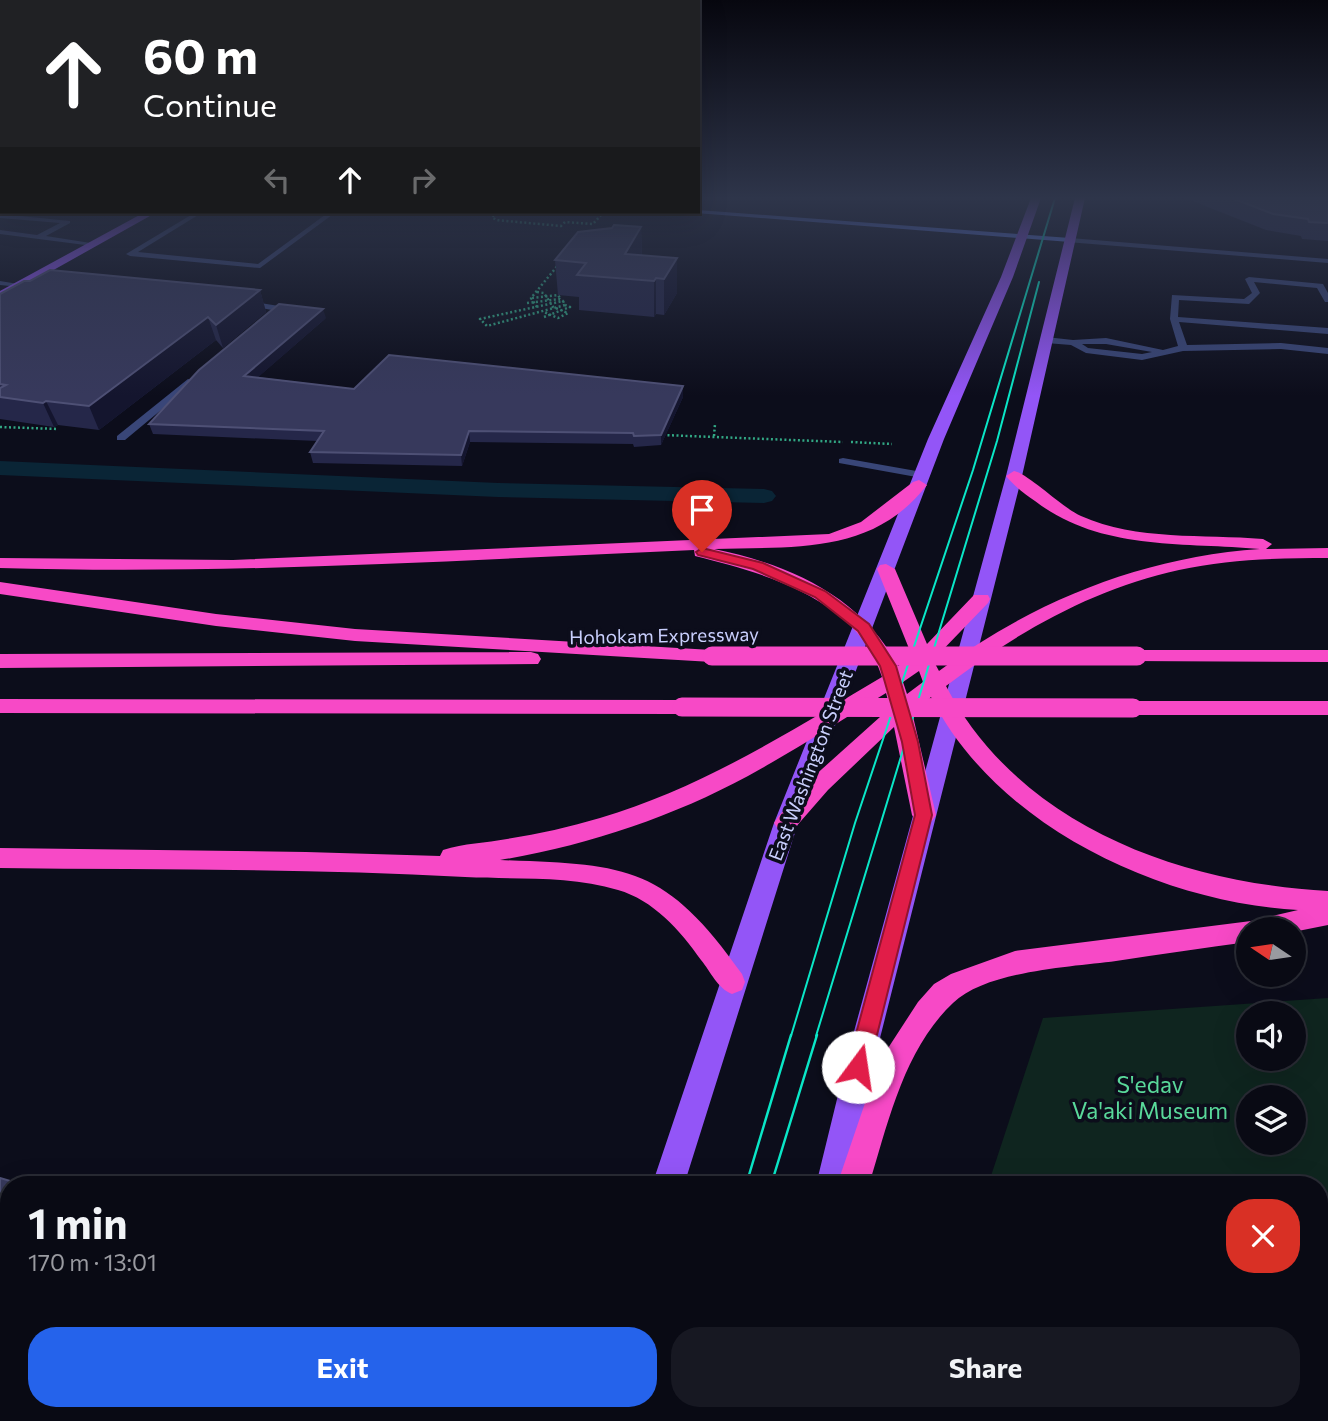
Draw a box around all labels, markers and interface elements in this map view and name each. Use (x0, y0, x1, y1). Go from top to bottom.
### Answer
text: 60 m (143, 24, 258, 84)
icon: ahead (28, 28, 119, 119)
text: Continue (143, 84, 277, 124)
icon: left (258, 161, 296, 199)
icon: ahead (331, 161, 369, 199)
icon: right (404, 161, 442, 199)
pin (672, 480, 732, 552)
icon: arrive (683, 491, 721, 529)
street label: Hohokam Expressway (569, 622, 759, 648)
street label: East Washington Street (763, 666, 857, 864)
north arrow (1236, 917, 1306, 987)
map controls (1236, 917, 1306, 1155)
button: sound (1236, 1001, 1306, 1071)
position arrow (821, 1030, 895, 1104)
park label: S'edav Va'aki Museum (1072, 1070, 1228, 1124)
button: layers (1236, 1085, 1306, 1155)
text: 1 min (28, 1196, 128, 1248)
button: close (1226, 1199, 1300, 1273)
text: 170 m · 13:01 (28, 1248, 157, 1276)
button: Exit (28, 1327, 657, 1407)
button: Share (671, 1327, 1300, 1407)

